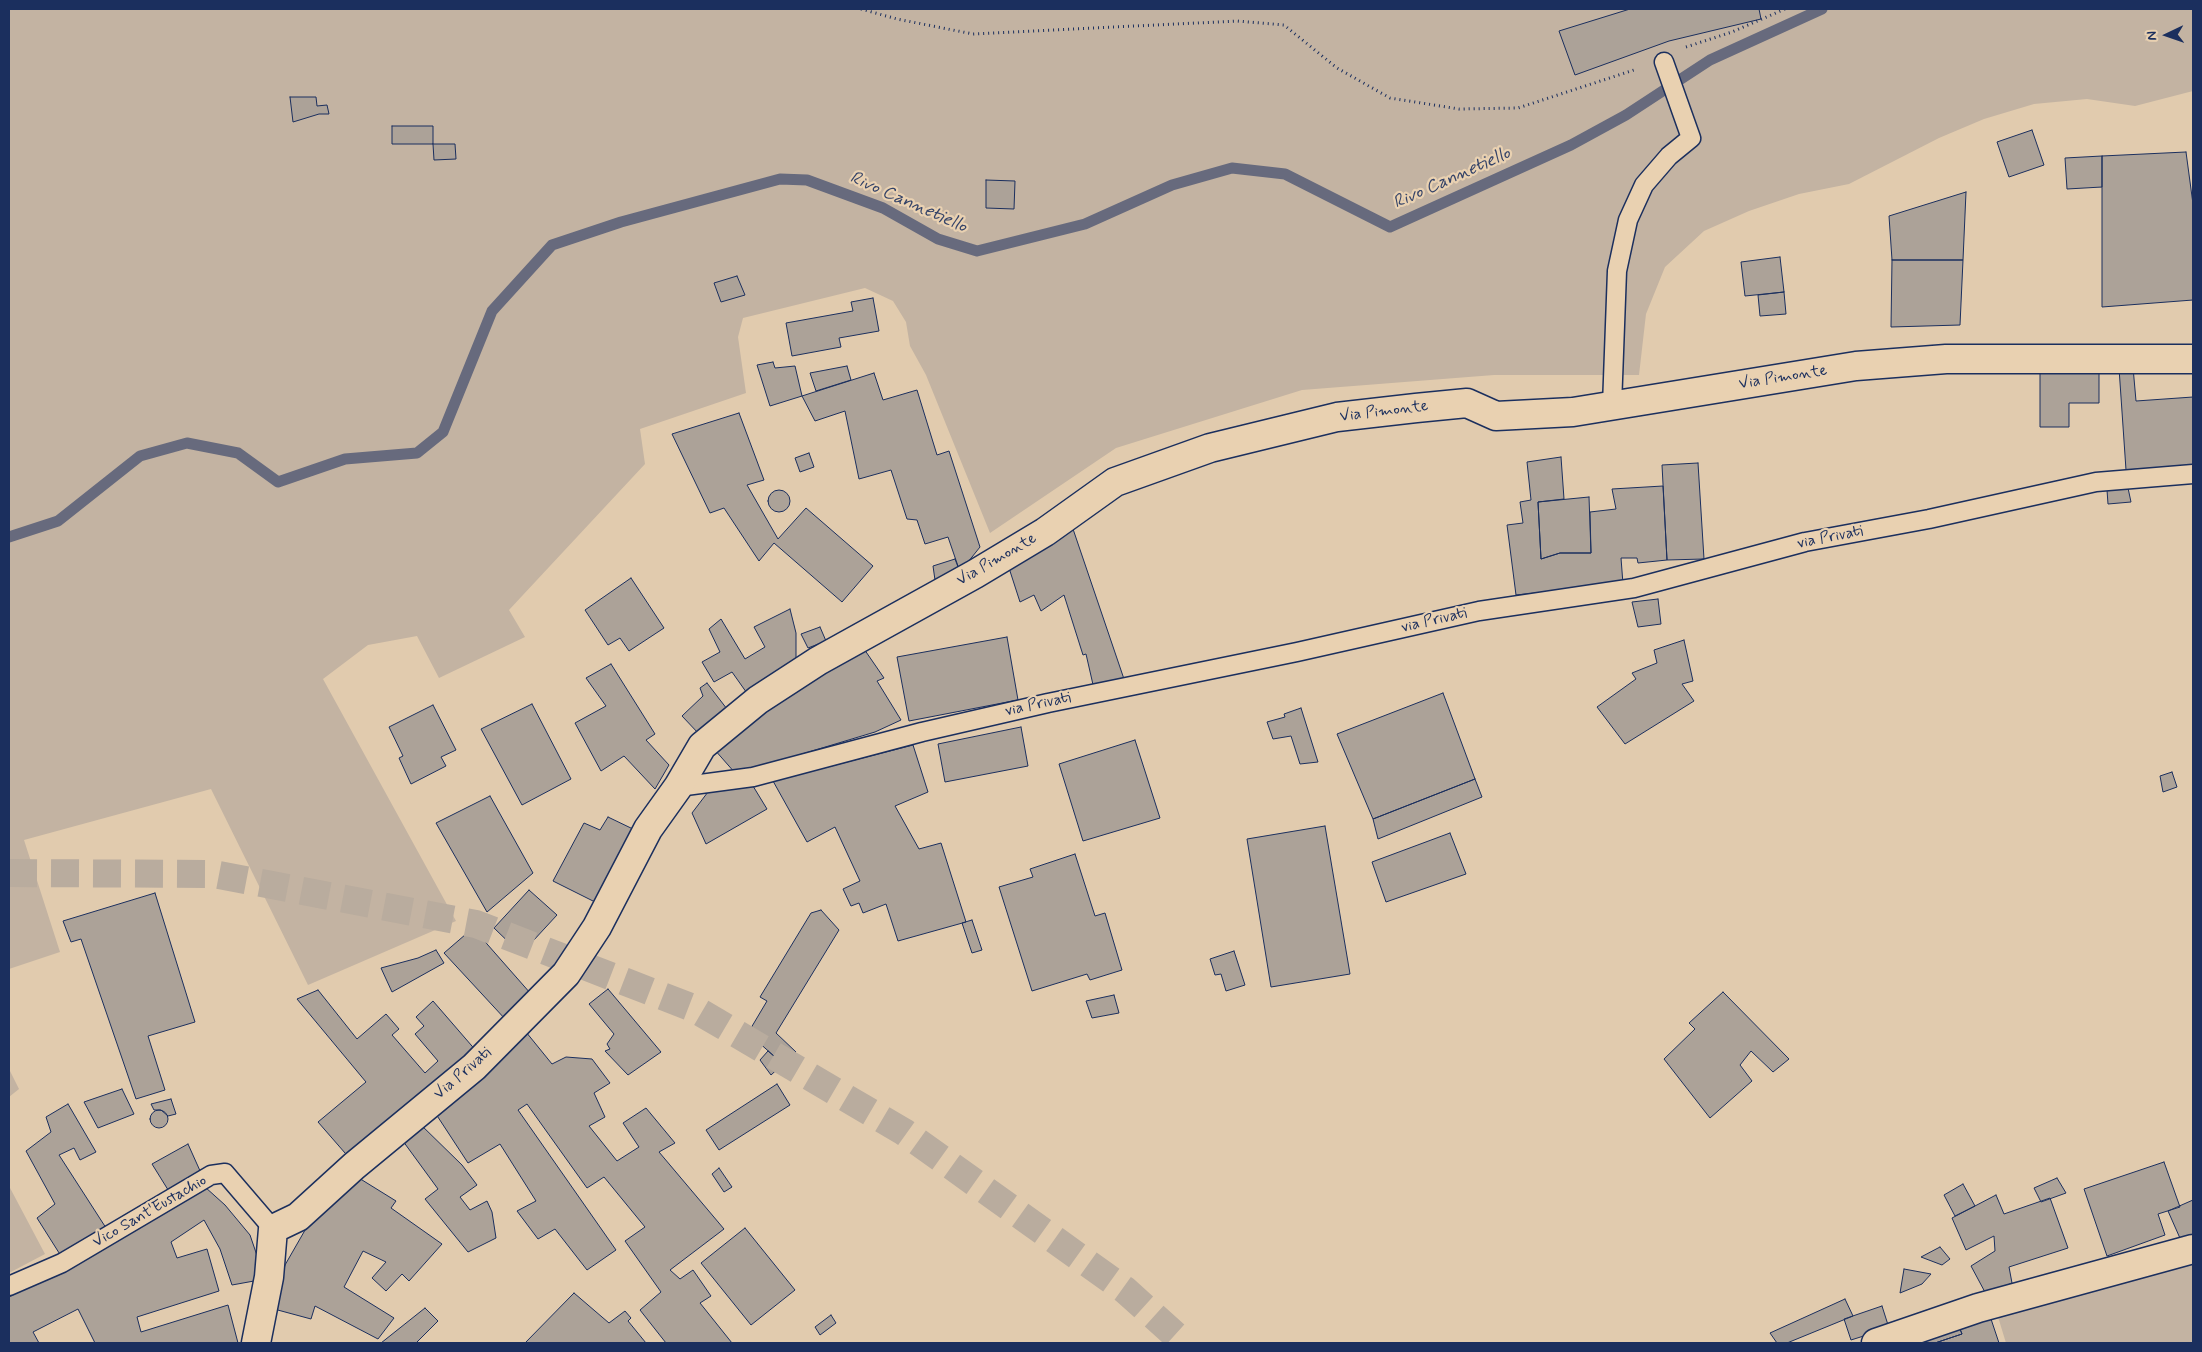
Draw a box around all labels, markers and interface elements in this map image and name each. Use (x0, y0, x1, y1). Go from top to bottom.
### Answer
north arrow (2142, 10, 2192, 60)
text: N (2143, 31, 2161, 41)
water label: Rivo Cannetiello (1390, 143, 1514, 215)
water label: Rivo Cannetiello (846, 167, 970, 239)
street label: Via Pimonte (1737, 362, 1829, 394)
street label: Via Pimonte (1339, 397, 1429, 427)
street label: via Privati (1795, 522, 1865, 554)
street label: Via Pimonte (954, 529, 1040, 591)
street label: via Privati (1399, 604, 1469, 638)
street label: via Privati (1003, 689, 1073, 721)
street label: Via Privati (430, 1044, 496, 1104)
street label: Vico Sant'Eustachio (89, 1171, 211, 1253)

